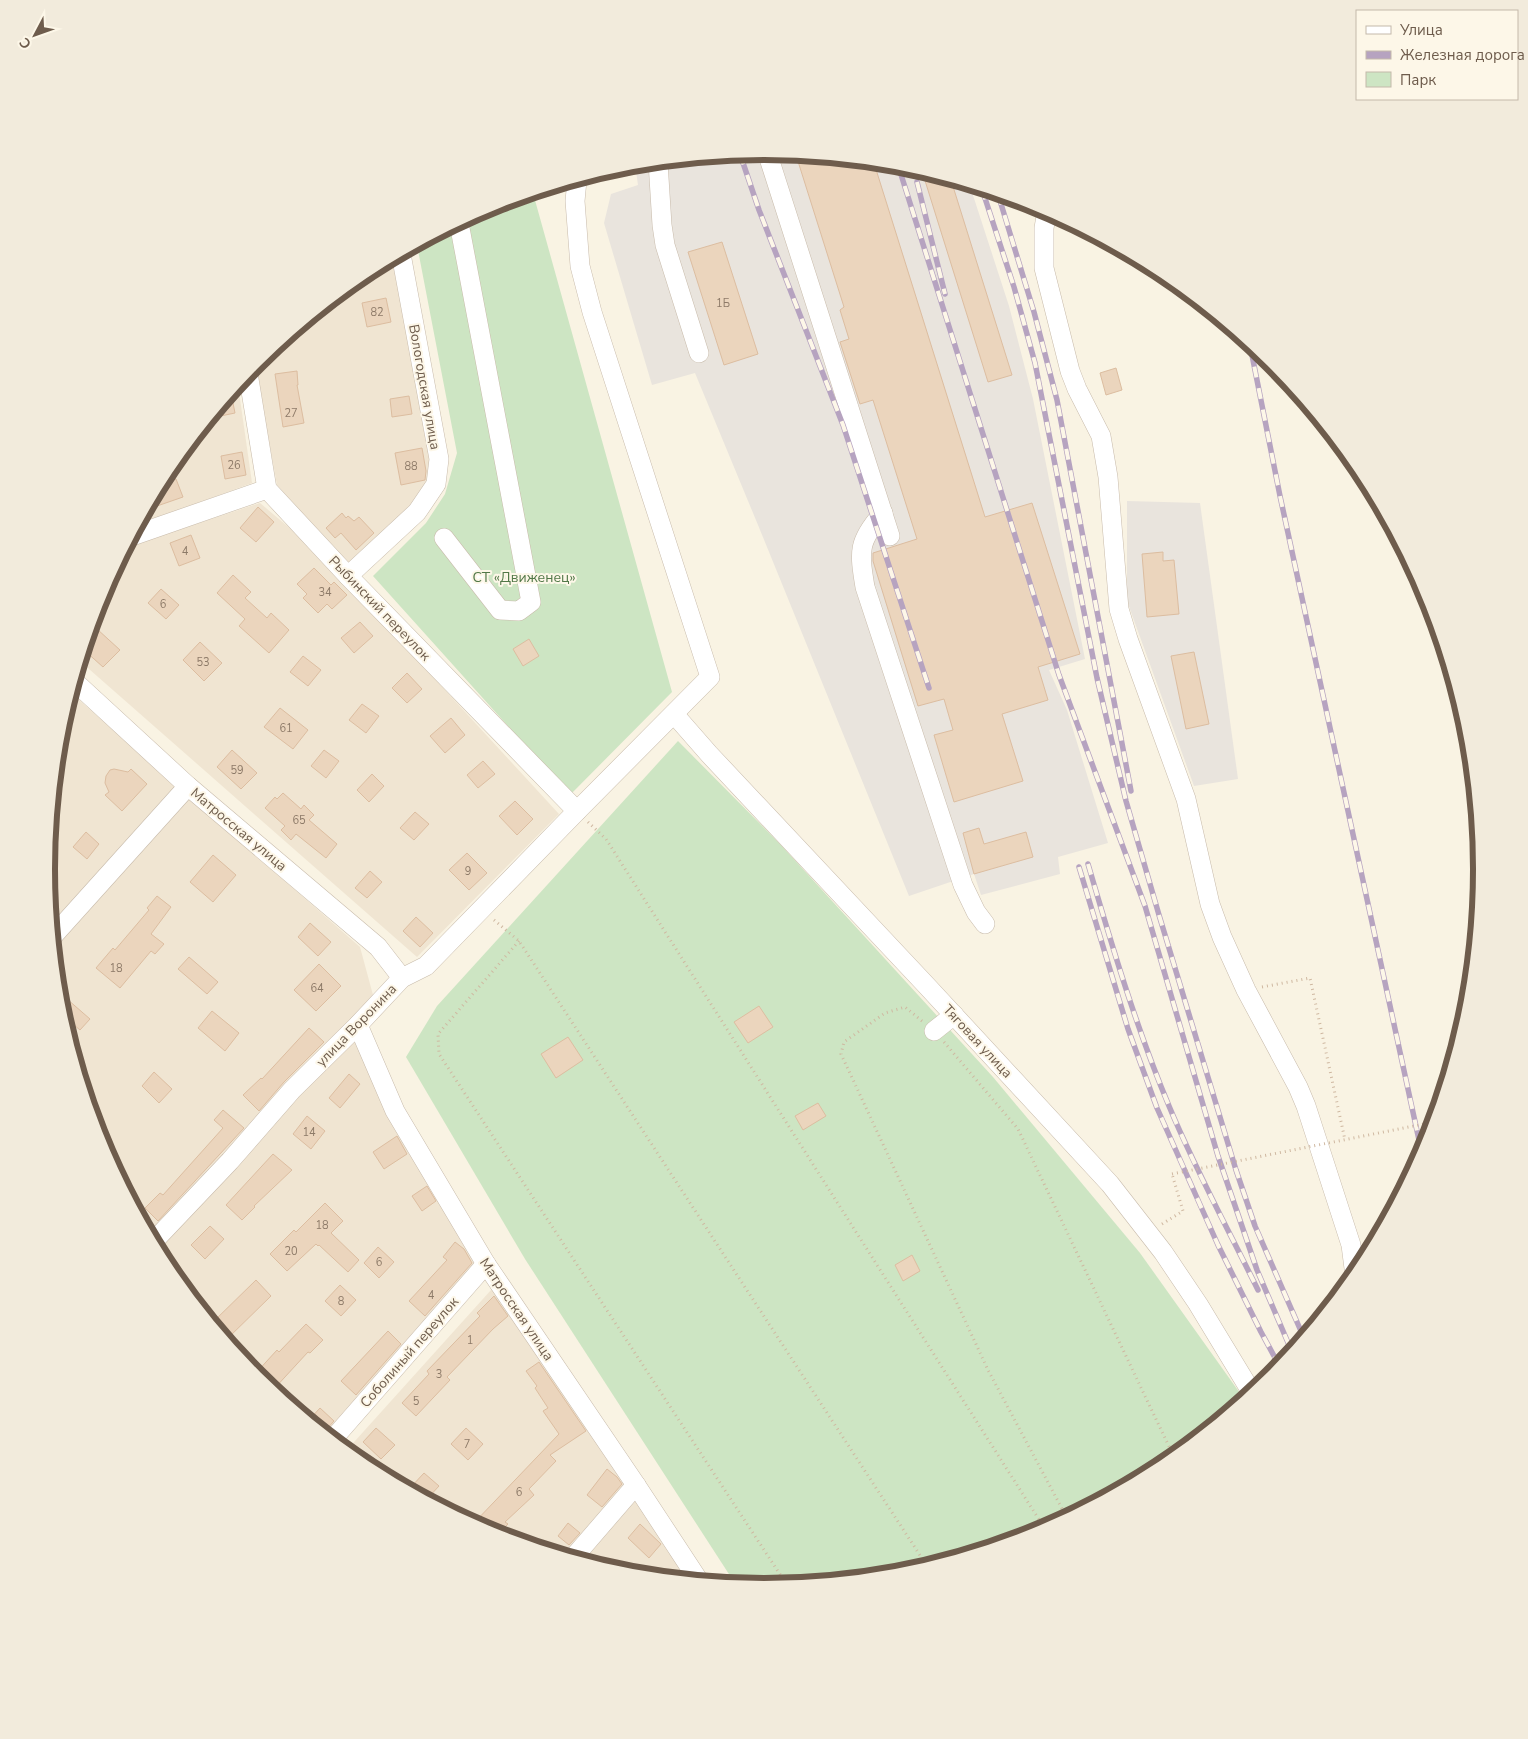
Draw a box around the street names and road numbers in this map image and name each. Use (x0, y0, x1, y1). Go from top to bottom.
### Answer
street label: Вологодская улица (404, 323, 445, 451)
street label: Рыбинский переулок (325, 552, 435, 665)
street label: Матросская улица (186, 783, 291, 875)
street label: улица Воронина (312, 980, 401, 1071)
street label: Тяговая улица (939, 1000, 1017, 1082)
street label: Матросская улица (475, 1254, 558, 1364)
street label: Соболиный переулок (356, 1292, 463, 1412)

